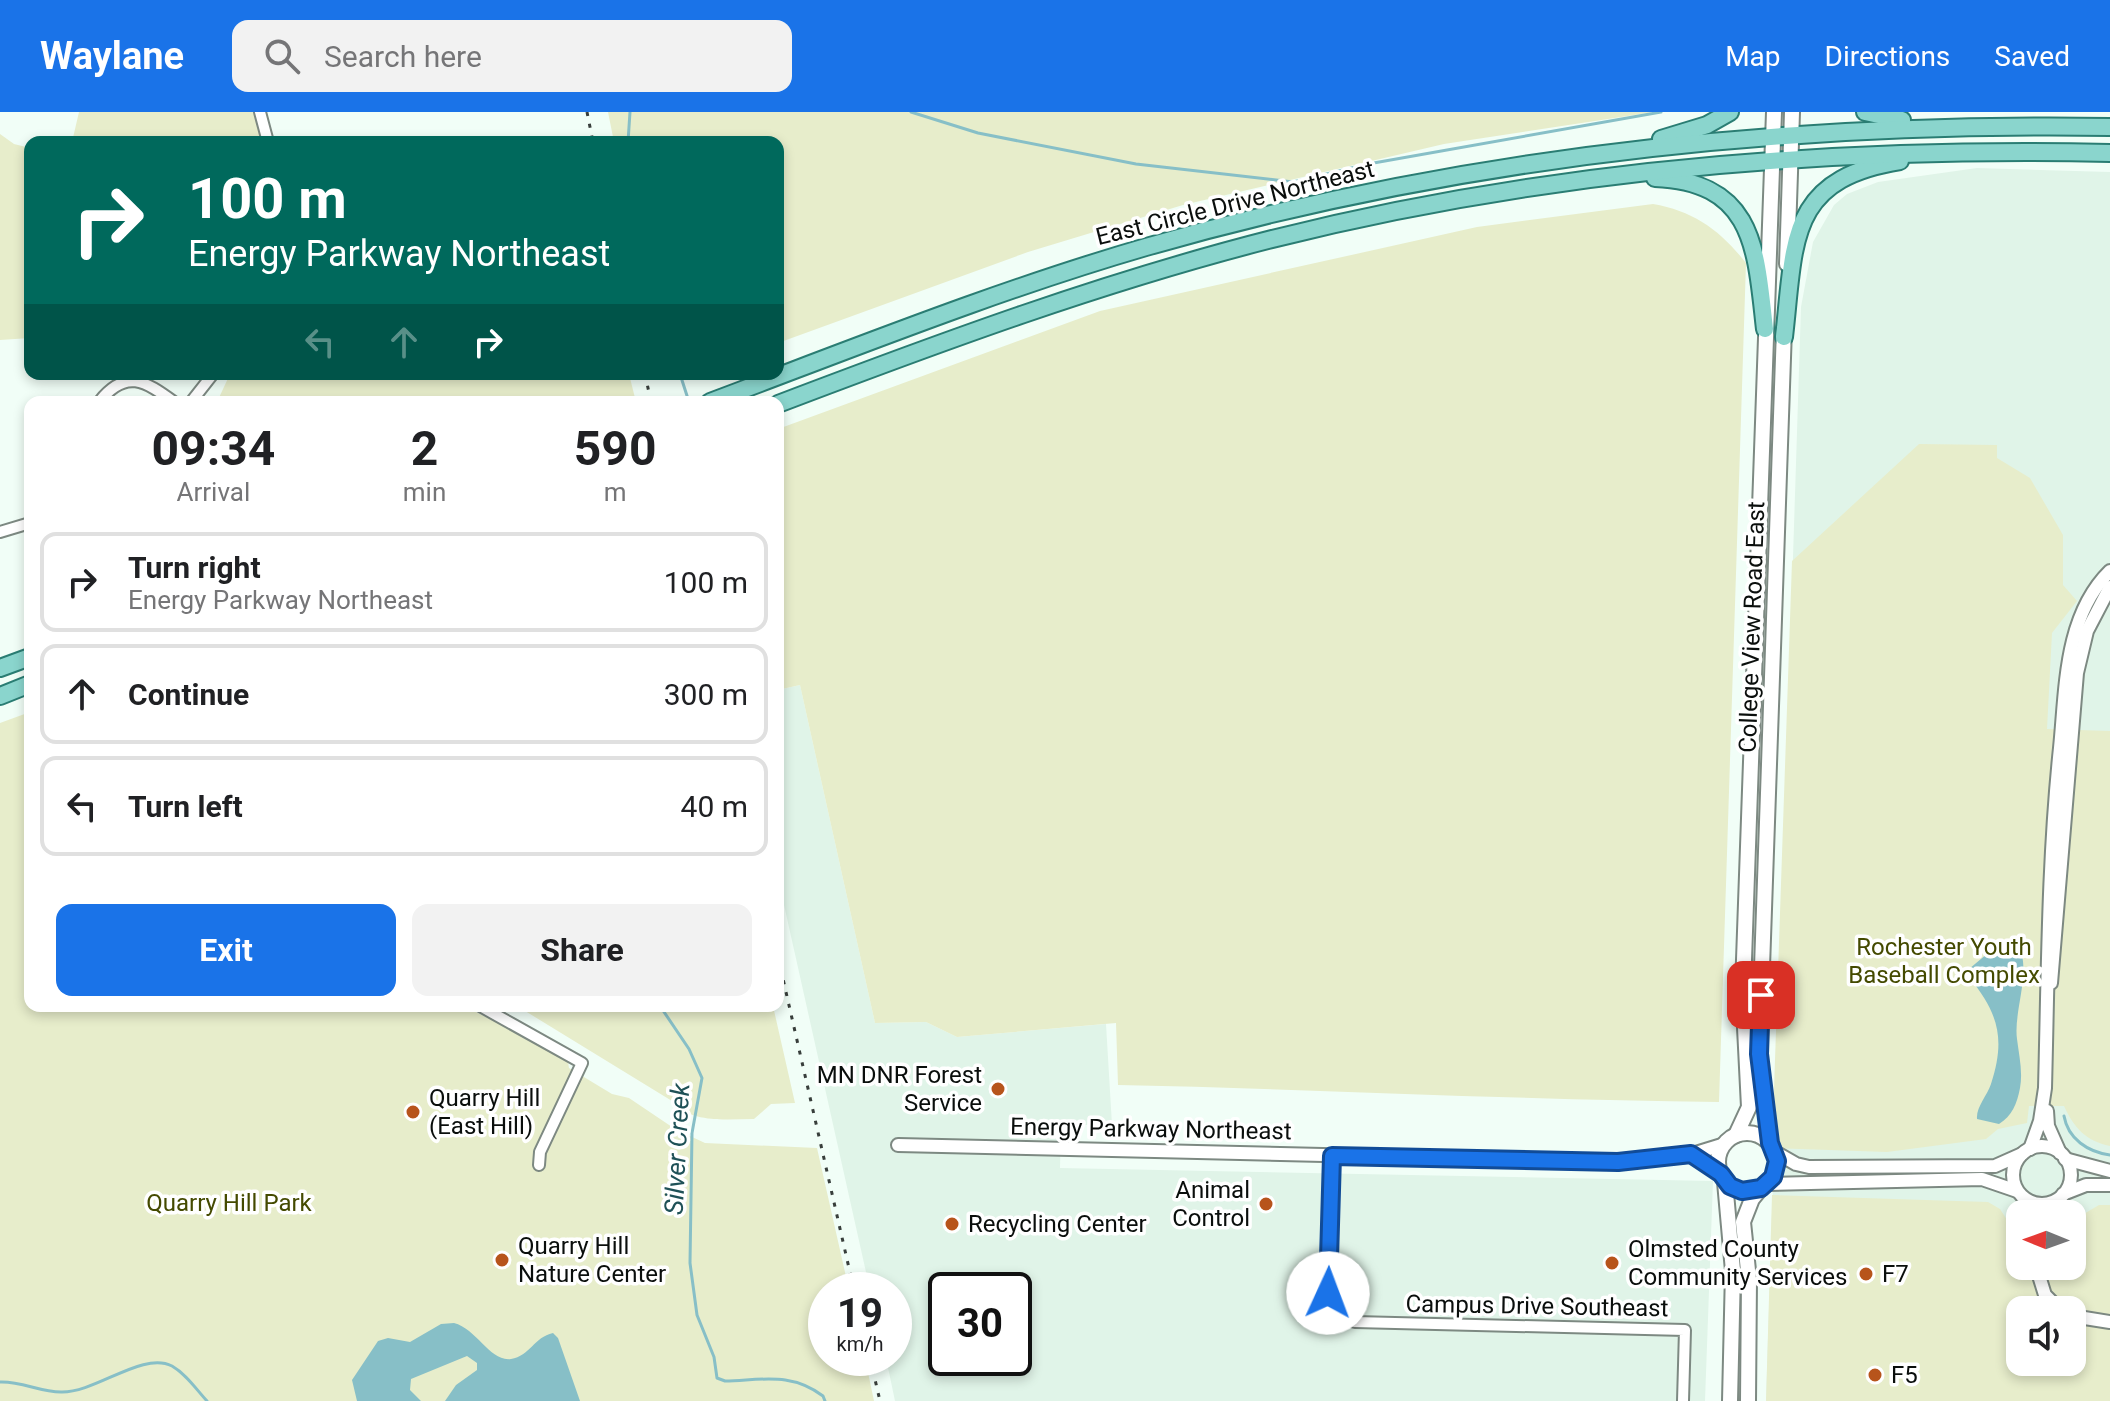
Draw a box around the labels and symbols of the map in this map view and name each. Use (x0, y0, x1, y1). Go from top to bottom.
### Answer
street label: East Circle Drive Northeast (1093, 155, 1377, 251)
street label: College View Road East (1734, 501, 1770, 753)
park label: Rochester Youth Baseball Complex (1848, 933, 2040, 989)
pin (1727, 961, 1795, 1029)
place label: MN DNR Forest Service (817, 1061, 982, 1117)
marker: MN DNR Forest Service (989, 1080, 1007, 1098)
water label: Silver Creek (659, 1081, 695, 1216)
place label: Quarry Hill (East Hill) (429, 1084, 540, 1140)
marker: Quarry Hill (East Hill) (404, 1103, 422, 1121)
street label: Energy Parkway Northeast (1010, 1113, 1292, 1145)
place label: Animal Control (1172, 1176, 1250, 1232)
park label: Quarry Hill Park (146, 1189, 313, 1217)
marker: Animal Control (1257, 1195, 1275, 1213)
north arrow (2006, 1200, 2086, 1280)
place label: Recycling Center (968, 1210, 1147, 1238)
marker: Recycling Center (943, 1215, 961, 1233)
place label: Quarry Hill Nature Center (518, 1232, 666, 1288)
place label: Olmsted County Community Services (1628, 1235, 1847, 1291)
marker: Quarry Hill Nature Center (493, 1251, 511, 1269)
position arrow (1286, 1251, 1370, 1335)
marker: Olmsted County Community Services (1603, 1254, 1621, 1272)
place label: F7 (1882, 1260, 1909, 1288)
marker: F7 (1857, 1265, 1875, 1283)
speed limit sign: 30 (928, 1272, 1032, 1376)
street label: Campus Drive Southeast (1405, 1290, 1669, 1322)
place label: F5 (1891, 1361, 1918, 1389)
marker: F5 (1866, 1366, 1884, 1384)

